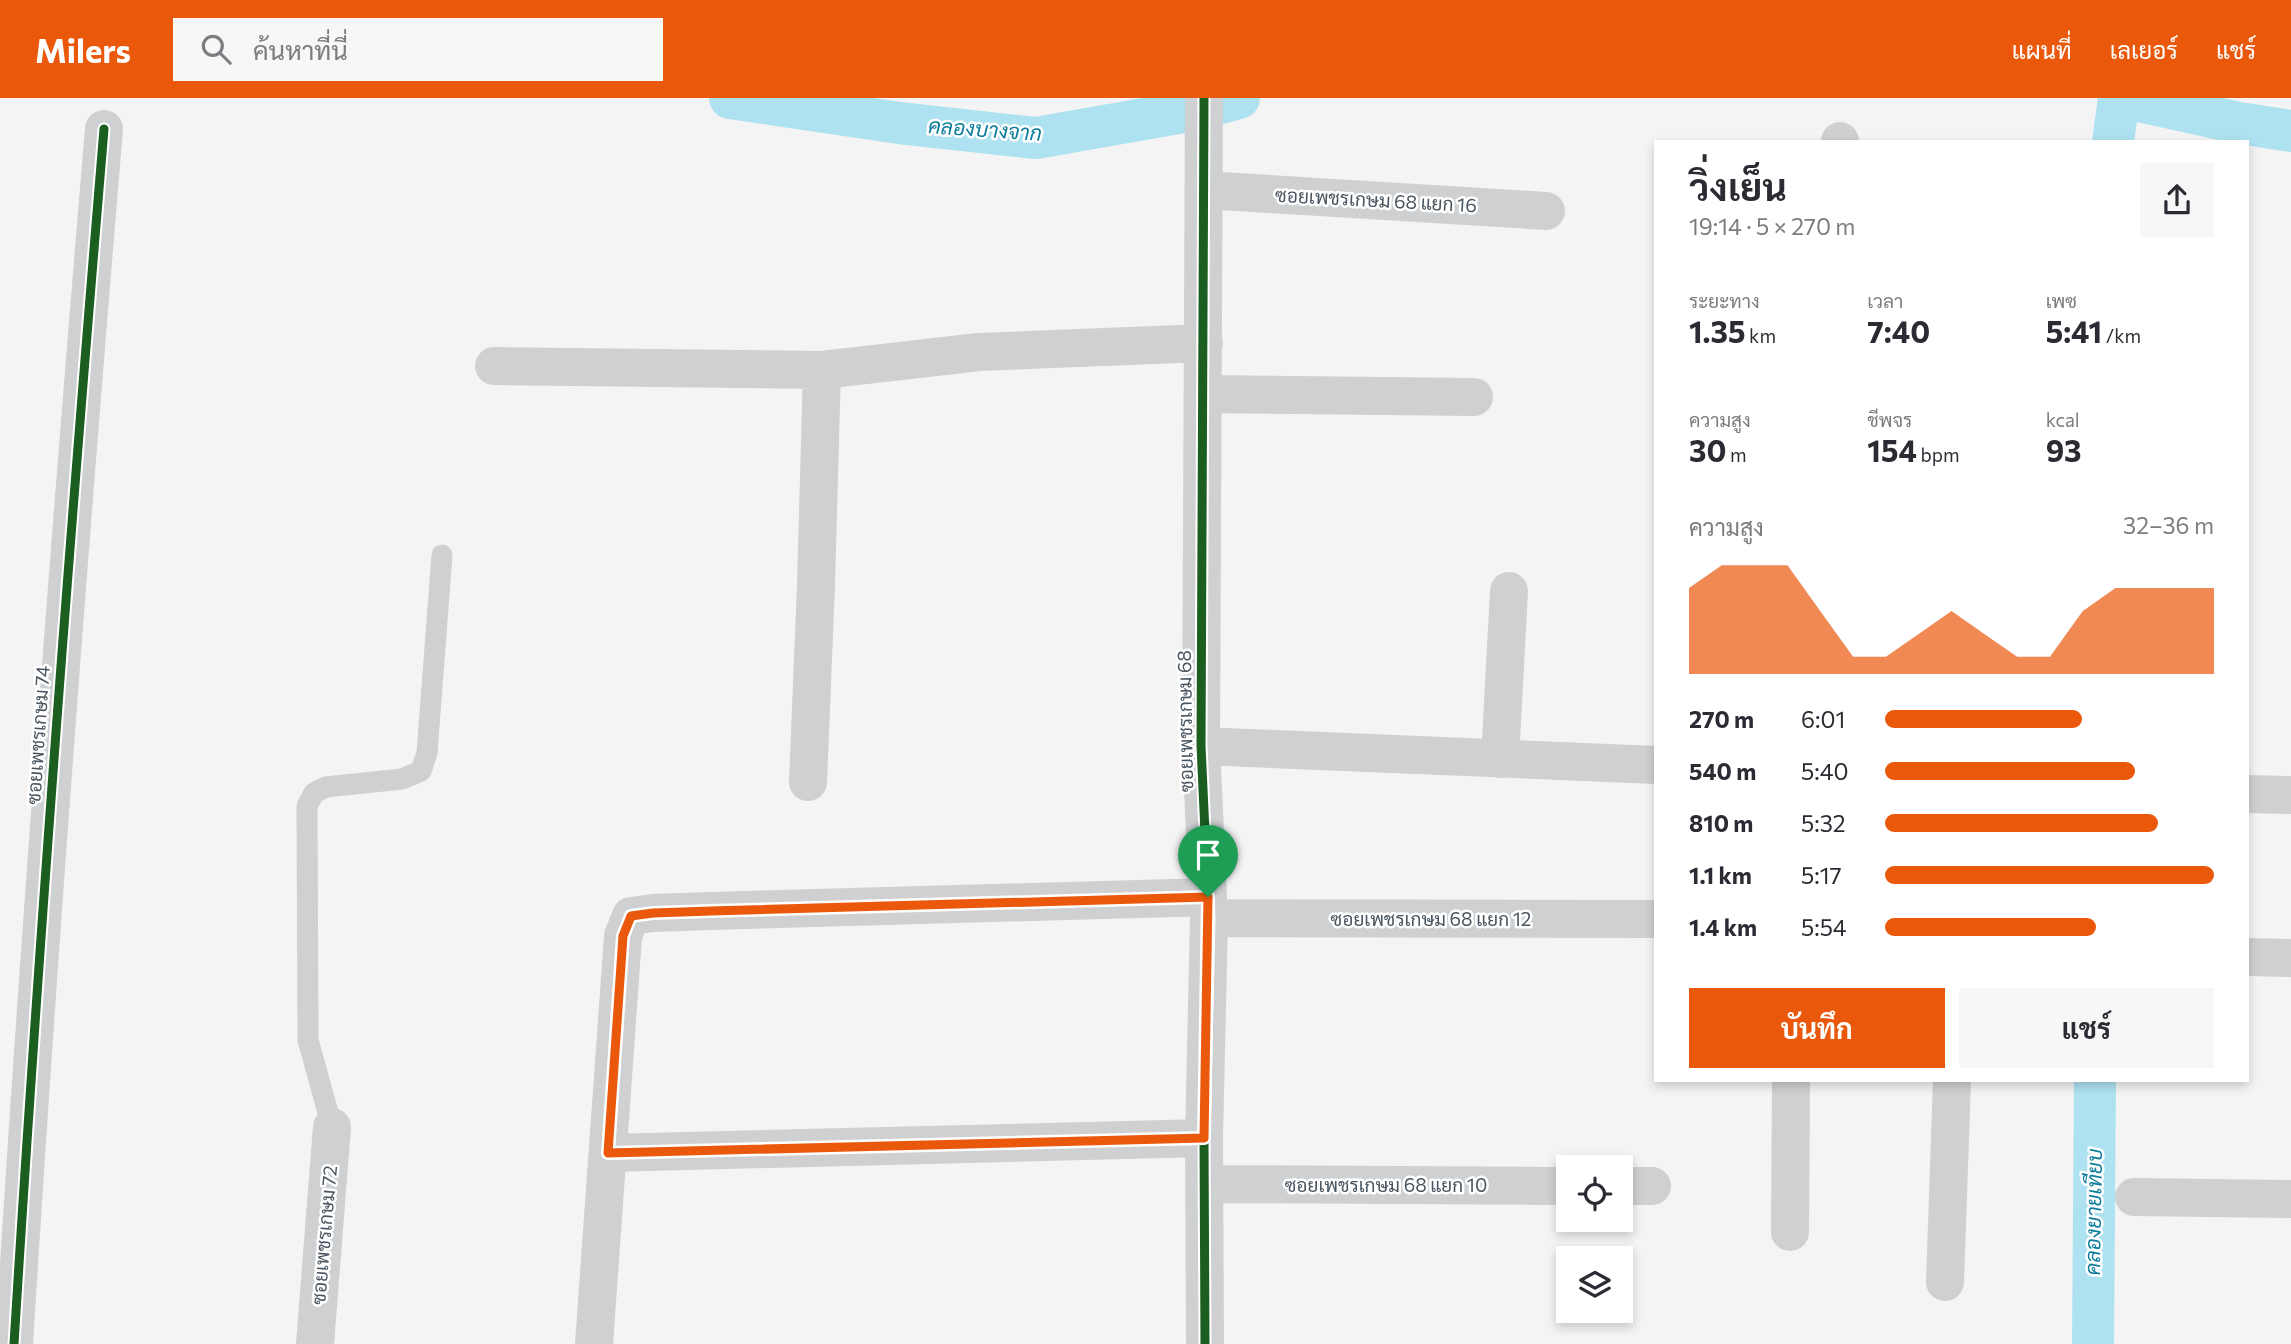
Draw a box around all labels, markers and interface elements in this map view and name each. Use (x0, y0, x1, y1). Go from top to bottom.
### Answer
search box (173, 18, 663, 81)
text: Milers (35, 29, 131, 70)
icon: search (197, 30, 235, 68)
text: ค้นหาที่นี่ (253, 34, 348, 65)
text: แผนที่ (2012, 35, 2072, 64)
text: เลเยอร์ (2110, 35, 2178, 64)
text: แชร์ (2216, 35, 2256, 64)
water label: คลองบางจาก (927, 112, 1043, 145)
text: วิ่งเย็น (1689, 162, 1787, 209)
button: share (2140, 163, 2214, 237)
street label: ซอยเพชรเกษม 68 แยก 16 (1275, 183, 1477, 216)
text: 19:14 · 5 × 270 m (1689, 212, 1855, 240)
text: ระยะทาง (1689, 289, 1760, 312)
text: เวลา (1867, 289, 1903, 312)
text: เพซ (2046, 289, 2077, 312)
text: 1.35 (1689, 312, 1745, 349)
text: 7:40 (1867, 312, 1930, 349)
text: 5:41 (2046, 312, 2102, 349)
text: km (1745, 324, 1776, 347)
text: /km (2102, 324, 2141, 347)
text: ความสูง (1689, 408, 1751, 431)
text: ชีพจร (1867, 408, 1912, 431)
text: kcal (2046, 408, 2080, 431)
text: 30 (1689, 431, 1726, 468)
text: 154 (1867, 431, 1917, 468)
text: 93 (2046, 431, 2081, 468)
text: m (1726, 443, 1747, 466)
text: bpm (1917, 443, 1960, 466)
text: 32–36 m (2123, 511, 2214, 539)
text: ความสูง (1689, 513, 1764, 541)
street label: ซอยเพชรเกษม 68 (1172, 650, 1197, 792)
street label: ซอยเพชรเกษม 74 (21, 665, 54, 805)
text: 270 m (1689, 705, 1754, 733)
text: 6:01 (1801, 705, 1845, 733)
text: 540 m (1689, 757, 1756, 785)
text: 5:40 (1801, 757, 1848, 785)
text: 810 m (1689, 809, 1753, 837)
text: 5:32 (1801, 809, 1845, 837)
pin (1178, 825, 1238, 897)
icon: arrive (1189, 836, 1227, 874)
text: 1.1 km (1689, 861, 1752, 889)
text: 5:17 (1801, 861, 1842, 889)
street label: ซอยเพชรเกษม 68 แยก 12 (1331, 907, 1531, 930)
text: 1.4 km (1689, 913, 1757, 941)
text: 5:54 (1801, 913, 1847, 941)
button: บันทึก (1689, 988, 1945, 1068)
button: แชร์ (1959, 988, 2214, 1068)
water label: คลองยายเทียบ (2079, 1148, 2106, 1276)
map controls (1556, 1155, 1633, 1323)
button: locate (1556, 1155, 1633, 1232)
street label: ซอยเพชรเกษม 72 (306, 1164, 341, 1305)
street label: ซอยเพชรเกษม 68 แยก 10 (1285, 1173, 1487, 1196)
button: layers (1556, 1246, 1633, 1323)

